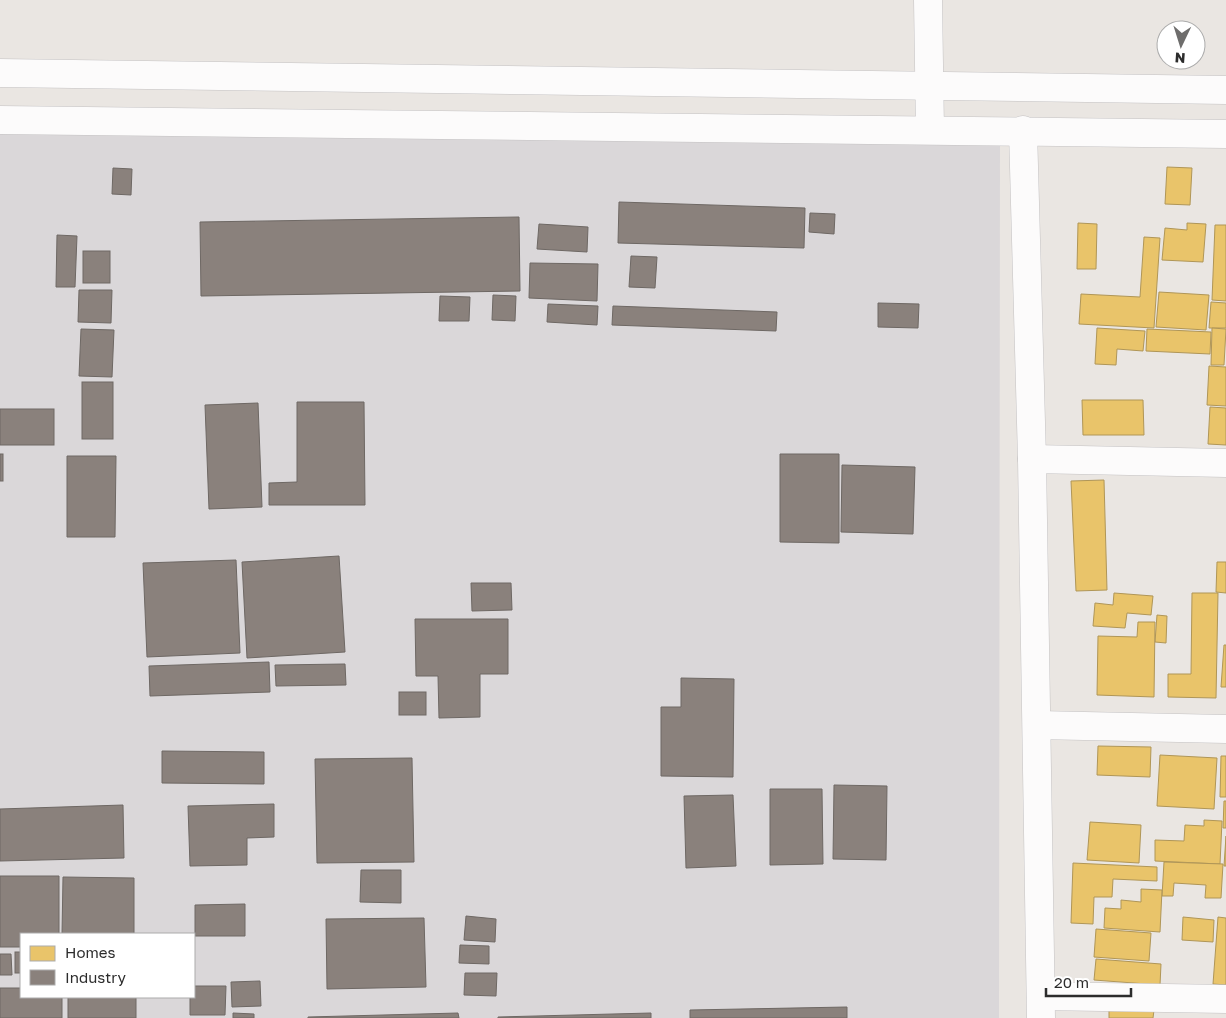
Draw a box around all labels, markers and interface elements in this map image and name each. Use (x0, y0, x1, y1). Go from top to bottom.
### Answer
north arrow (1156, 20, 1206, 70)
text: N (1174, 50, 1186, 67)
legend (20, 933, 195, 998)
text: Homes (65, 943, 115, 961)
scale bar (1046, 966, 1131, 998)
text: Industry (65, 968, 126, 986)
text: 20 m (1054, 973, 1089, 991)

